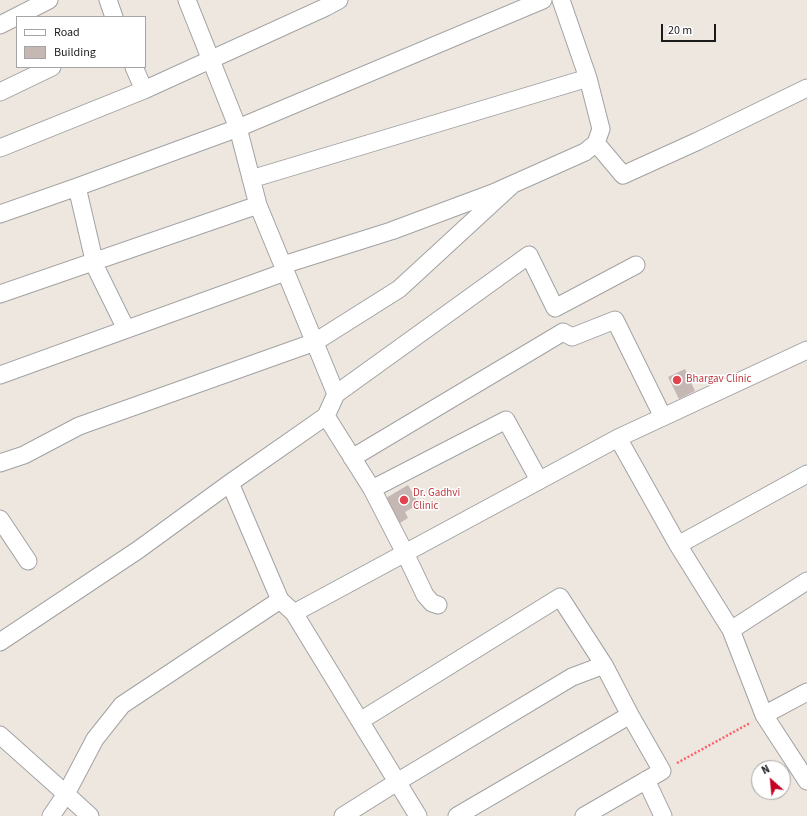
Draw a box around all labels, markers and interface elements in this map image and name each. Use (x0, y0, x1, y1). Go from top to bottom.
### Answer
legend (16, 16, 146, 68)
scale bar (663, 16, 718, 42)
text: 20 m (668, 22, 692, 39)
text: Road (54, 24, 80, 41)
text: Building (54, 44, 96, 61)
place label: Bhargav Clinic (686, 373, 751, 387)
marker: Bhargav Clinic (671, 374, 683, 386)
place label: Dr. Gadhvi Clinic (413, 487, 460, 513)
marker: Dr. Gadhvi Clinic (398, 494, 410, 506)
north arrow (751, 760, 791, 800)
text: N (759, 761, 772, 778)

